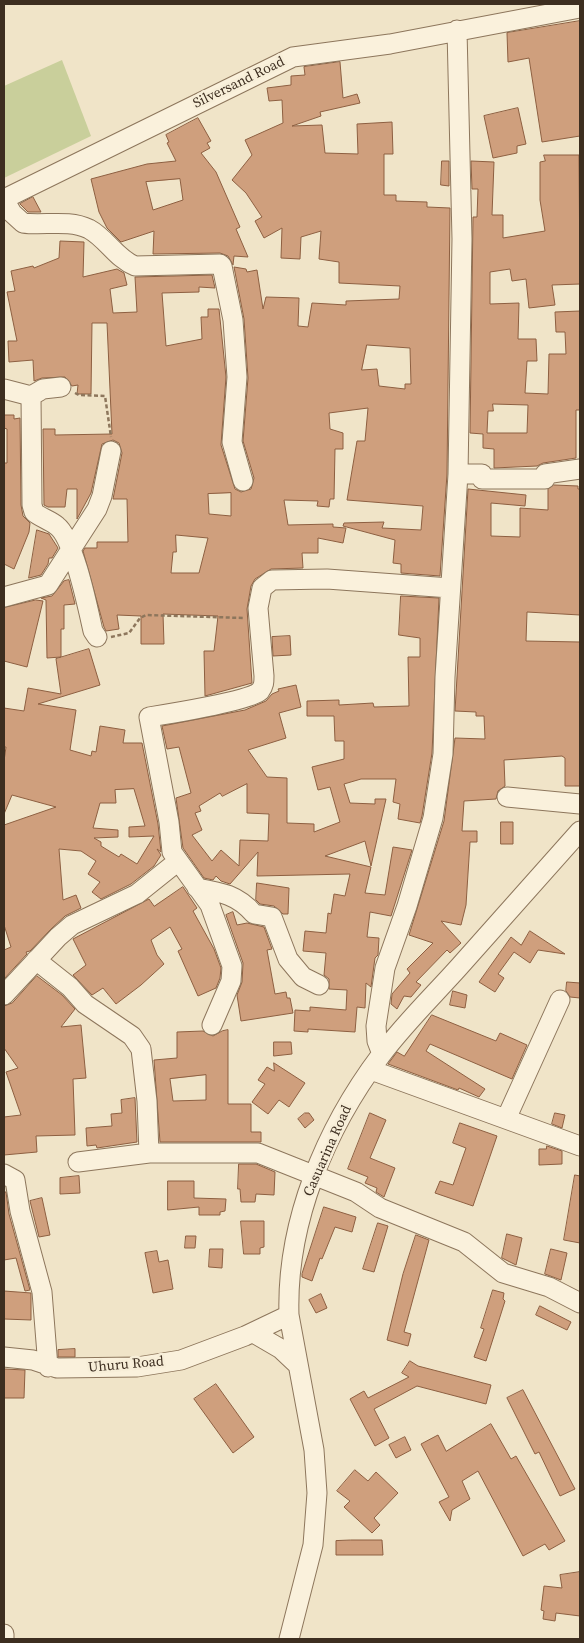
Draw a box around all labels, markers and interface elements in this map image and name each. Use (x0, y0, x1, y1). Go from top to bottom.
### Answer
street label: Silversand Road (191, 54, 287, 112)
street label: Casuarina Road (300, 1103, 356, 1199)
street label: Uhuru Road (88, 1353, 164, 1377)

